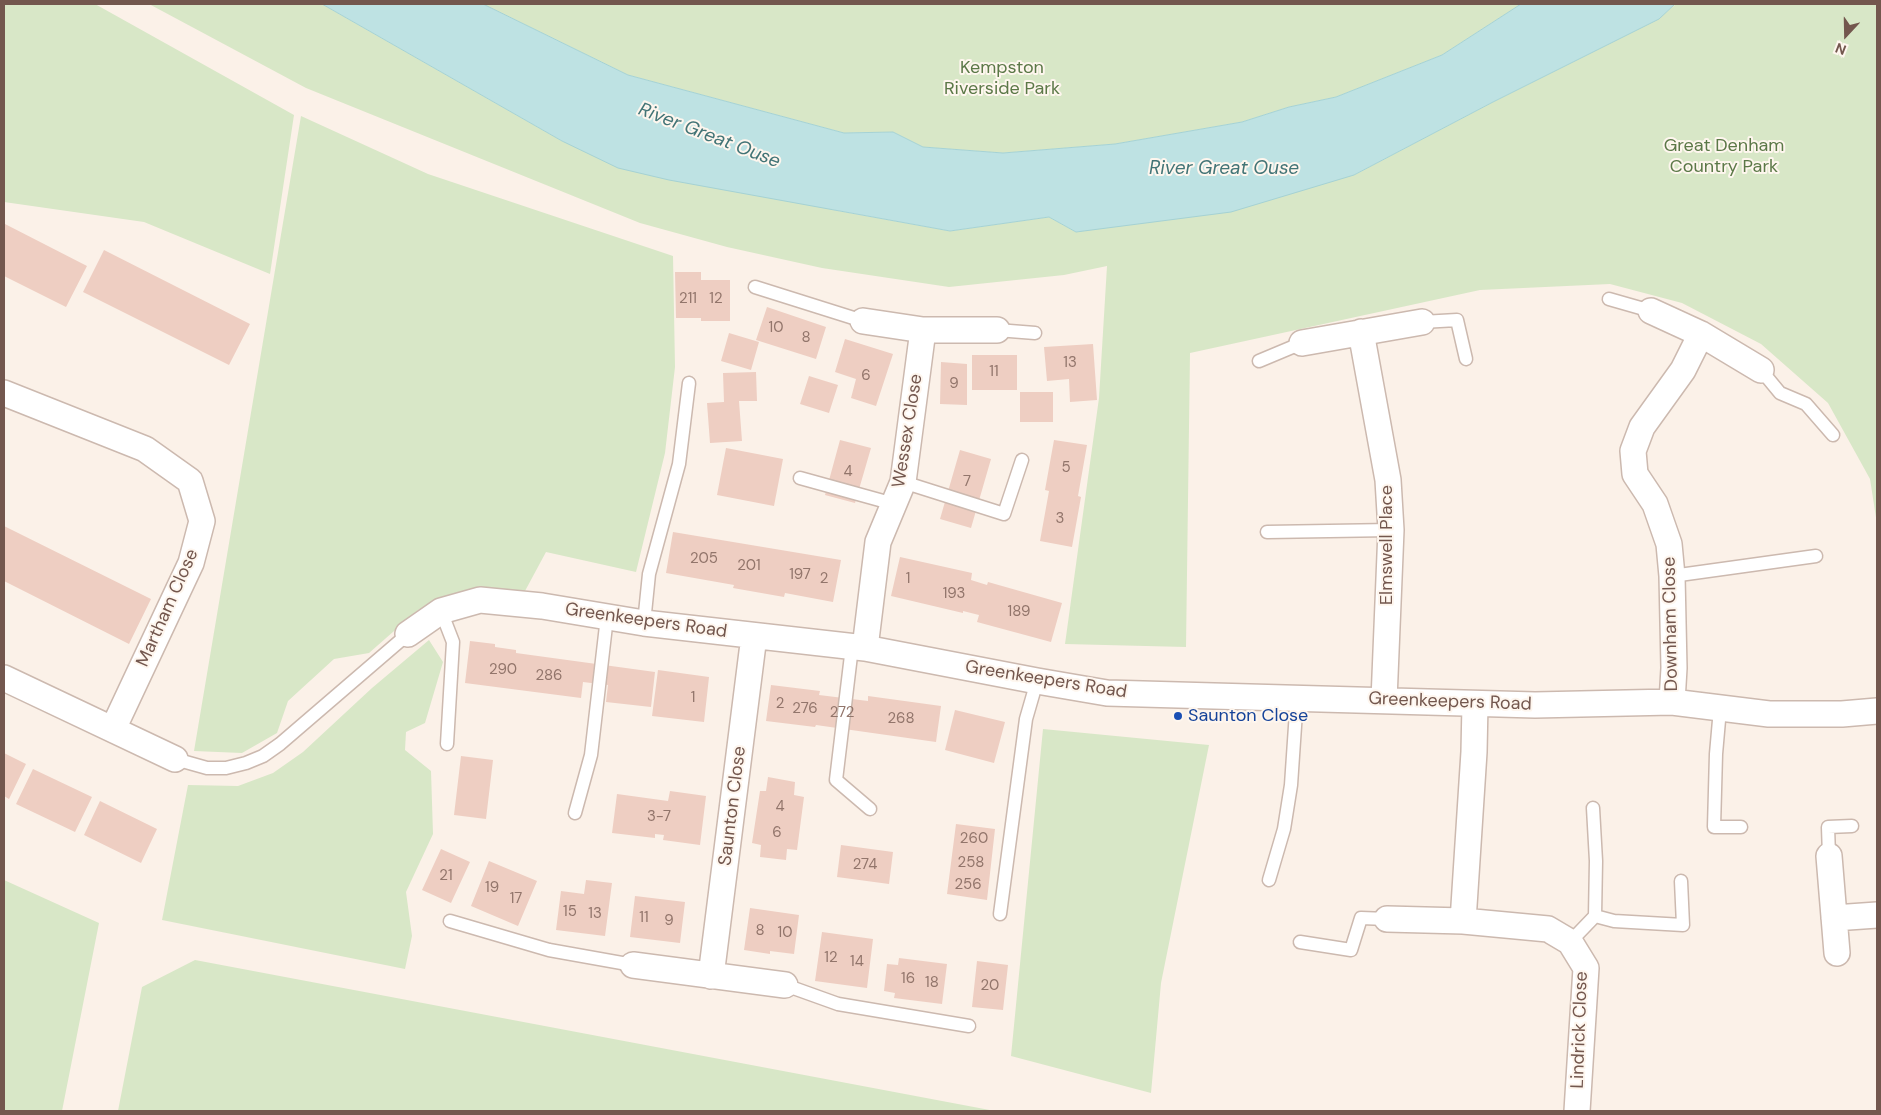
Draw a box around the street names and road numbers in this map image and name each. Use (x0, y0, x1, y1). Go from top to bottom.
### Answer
street label: Wessex Close (888, 372, 928, 490)
street label: Elmswell Place (1376, 485, 1398, 605)
street label: Martham Close (132, 546, 204, 670)
street label: Downham Close (1659, 557, 1683, 691)
street label: Greenkeepers Road (564, 599, 728, 643)
street label: Greenkeepers Road (964, 657, 1128, 703)
street label: Greenkeepers Road (1368, 688, 1532, 716)
street label: Saunton Close (715, 745, 751, 867)
street label: Lindrick Close (1567, 971, 1593, 1089)

